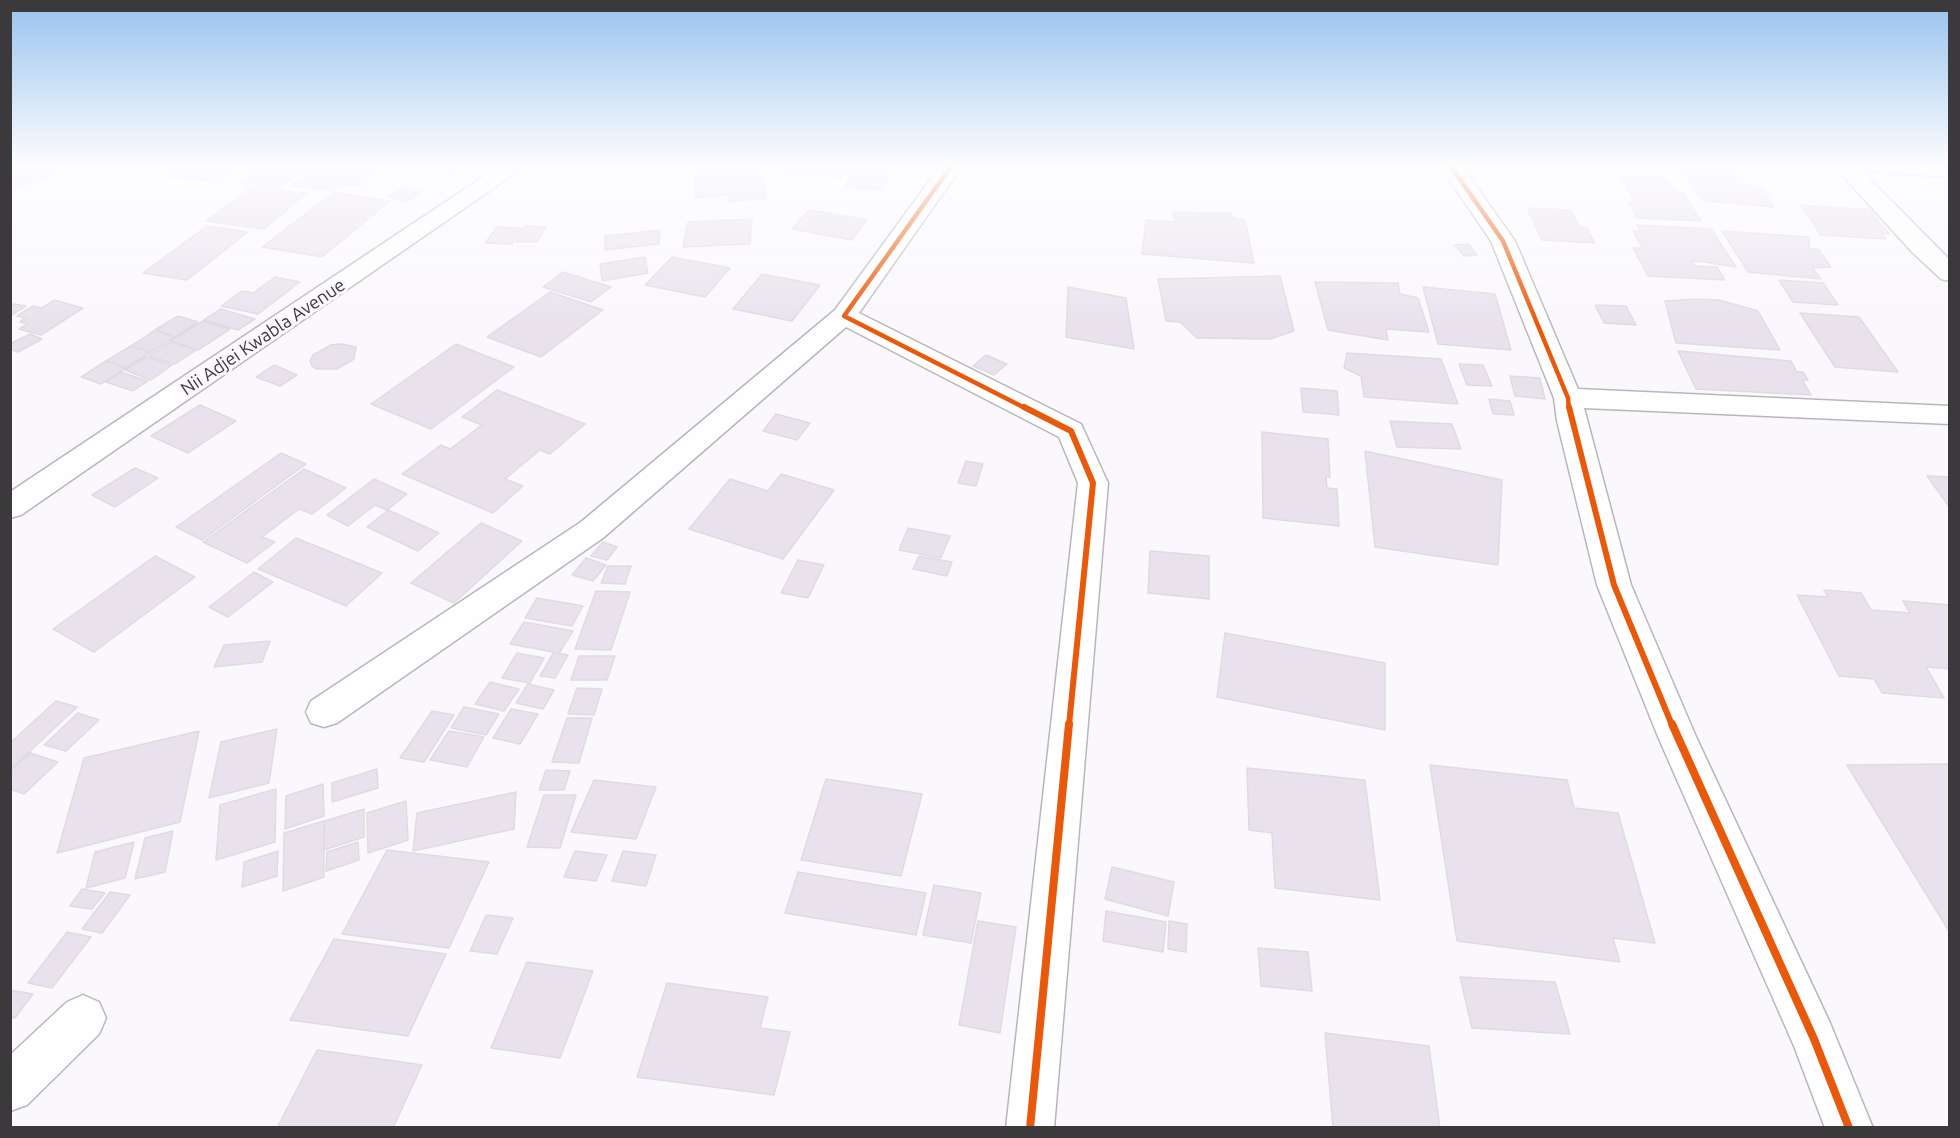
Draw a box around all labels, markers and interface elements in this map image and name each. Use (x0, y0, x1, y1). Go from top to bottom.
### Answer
street label: Nii Adjei Kwabla Avenue (177, 274, 349, 400)

